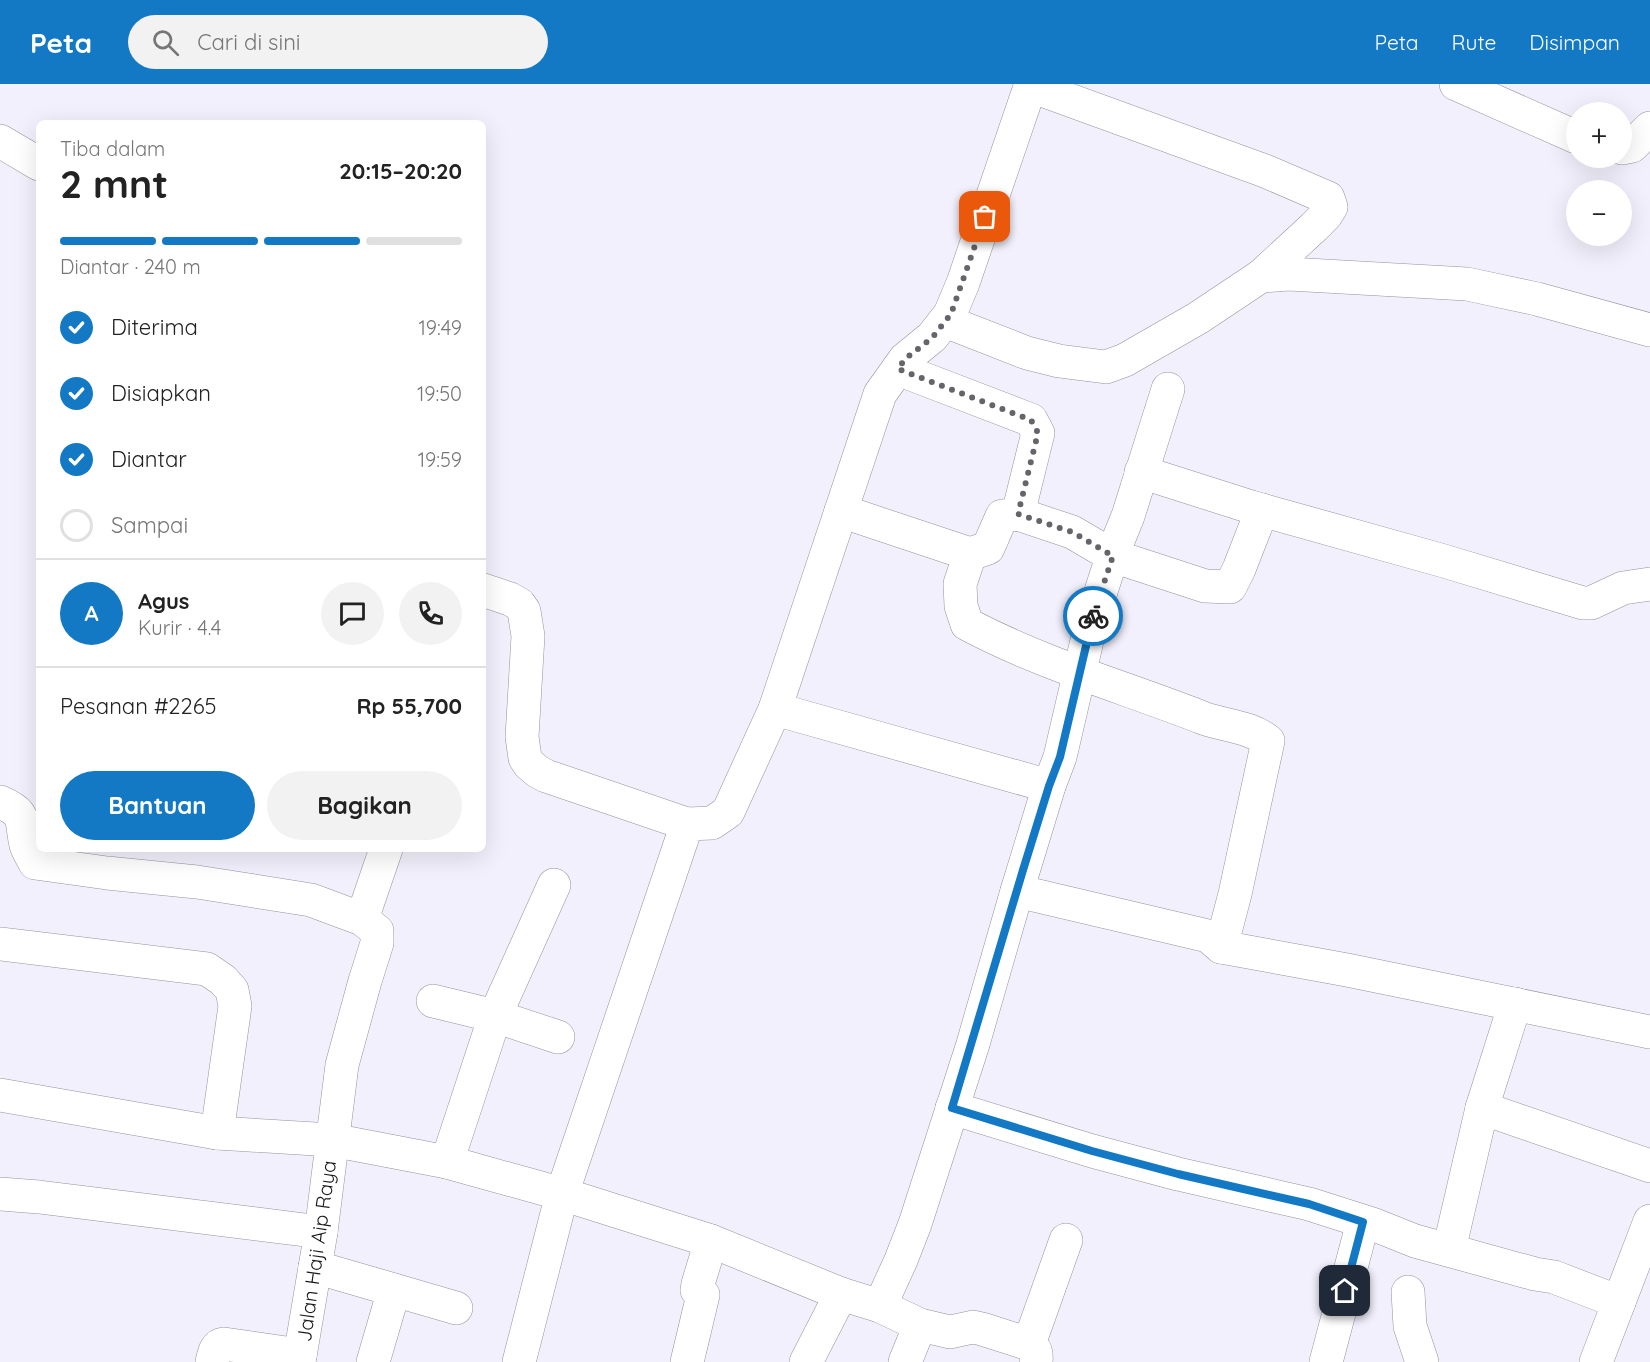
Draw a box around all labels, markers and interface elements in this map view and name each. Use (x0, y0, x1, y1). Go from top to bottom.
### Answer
search box (128, 15, 548, 69)
text: Peta (30, 25, 92, 60)
icon: search (149, 26, 182, 59)
text: Cari di sini (197, 28, 301, 56)
text: Peta (1375, 29, 1419, 55)
text: Rute (1452, 29, 1496, 55)
text: Disimpan (1529, 29, 1620, 55)
map controls (1566, 102, 1632, 246)
button: + (1566, 102, 1632, 168)
text: Tiba dalam (60, 136, 165, 161)
text: 20:15–20:20 (339, 157, 462, 185)
text: 2 mnt (60, 159, 168, 208)
button: − (1566, 180, 1632, 246)
pin (959, 191, 1010, 242)
icon: bag (968, 200, 1001, 233)
text: Diantar · 240 m (60, 254, 201, 279)
icon: check (60, 311, 93, 344)
text: Diterima (111, 313, 198, 341)
text: 19:49 (418, 315, 462, 340)
icon: check (60, 377, 93, 410)
text: Disiapkan (111, 379, 211, 407)
text: 19:50 (417, 381, 462, 406)
icon: check (60, 443, 93, 476)
text: Diantar (111, 445, 187, 473)
text: 19:59 (418, 447, 462, 472)
text: Sampai (111, 511, 188, 539)
button: chat (321, 582, 384, 645)
button: phone (399, 582, 462, 645)
courier (1063, 586, 1123, 646)
text: Agus (138, 587, 189, 615)
text: A (84, 599, 99, 627)
icon: bike (1077, 600, 1110, 633)
text: Kurir · 4.4 (138, 615, 221, 640)
text: Pesanan #2265 (60, 692, 217, 720)
text: Rp 55,700 (356, 692, 462, 720)
button: Bantuan (60, 771, 255, 840)
button: Bagikan (267, 771, 462, 840)
street label: Jalan Haji Aip Raya (291, 1159, 341, 1343)
pin (1319, 1265, 1370, 1316)
icon: home (1328, 1274, 1361, 1307)

